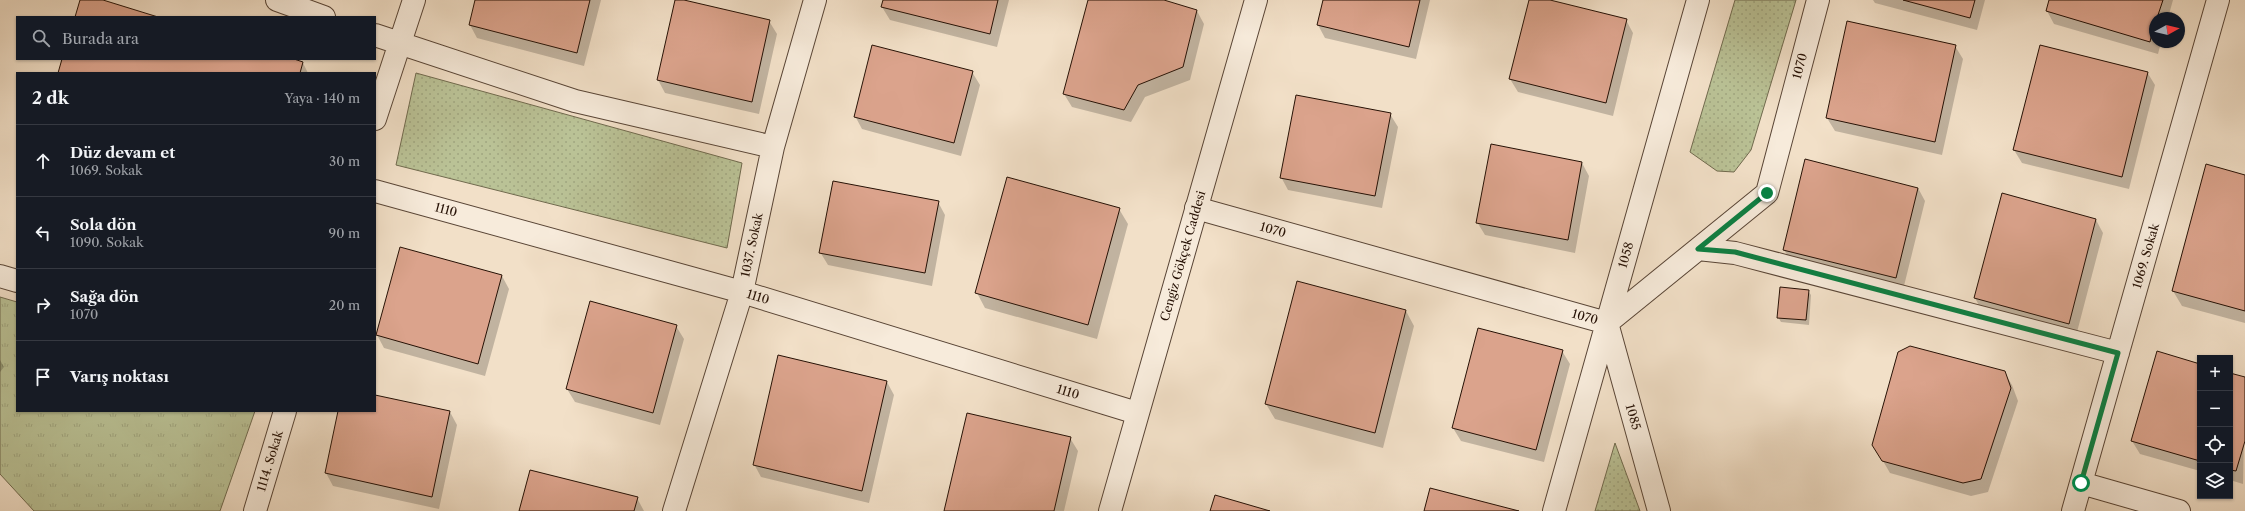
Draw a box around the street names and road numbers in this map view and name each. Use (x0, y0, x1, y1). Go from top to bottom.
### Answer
street label: 1070 (1789, 51, 1810, 80)
street label: Cengiz Gökçek Caddesi (1157, 189, 1208, 323)
street label: 1110 (433, 199, 459, 220)
street label: 1037. Sokak (737, 210, 766, 278)
street label: 1070 (1258, 219, 1288, 240)
street label: 1069. Sokak (2129, 221, 2162, 290)
street label: 1058 (1615, 240, 1636, 270)
street label: 1110 (745, 286, 771, 307)
street label: 1070 (1570, 306, 1600, 327)
street label: 1110 (1055, 381, 1081, 402)
street label: 1085 (1623, 402, 1644, 432)
street label: 1114. Sokak (253, 428, 286, 493)

